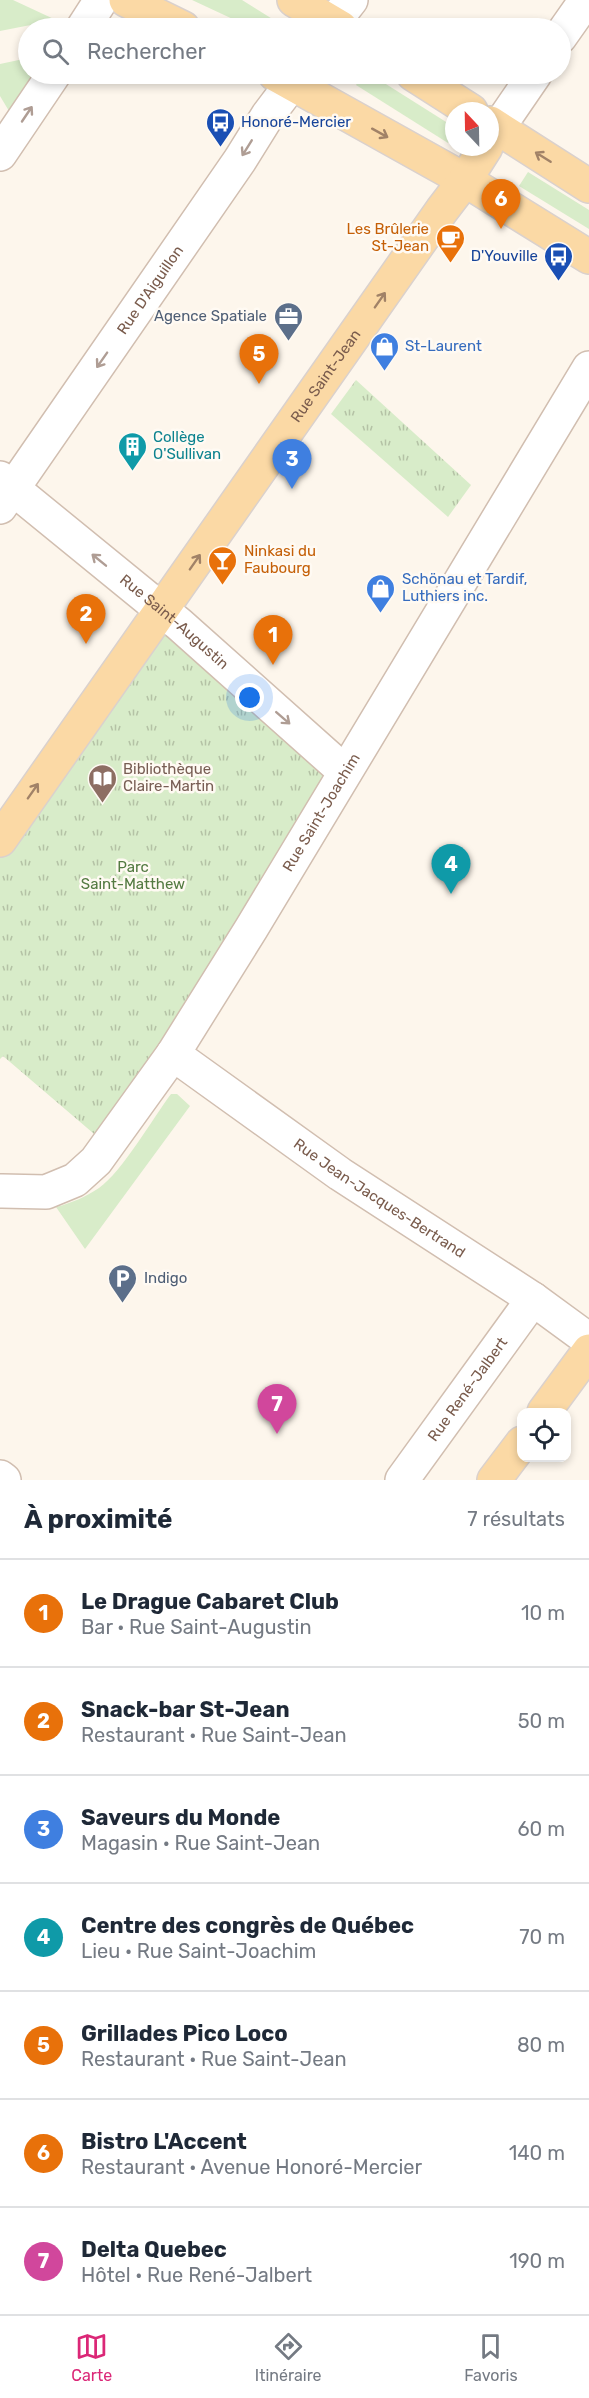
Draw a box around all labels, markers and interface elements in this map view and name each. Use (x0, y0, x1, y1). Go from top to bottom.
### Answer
search box (18, 18, 571, 84)
icon: search (39, 35, 72, 68)
text: Rechercher (87, 38, 206, 65)
north arrow (445, 102, 499, 156)
one-way arrow (21, 106, 33, 122)
bus stop icon: Honoré-Mercier (204, 106, 236, 148)
place label: Honoré-Mercier (241, 113, 351, 131)
one-way arrow (371, 127, 388, 139)
one-way arrow (241, 139, 253, 156)
one-way arrow (535, 151, 552, 163)
pin: 6 (482, 180, 520, 229)
place label: Les Brûlerie St-Jean (346, 220, 429, 255)
cafe icon: Les Brûlerie St-Jean (434, 222, 466, 264)
bus stop icon: D'Youville (543, 240, 575, 282)
street label: Rue D'Aiguillon (113, 242, 187, 338)
place label: D'Youville (471, 247, 538, 265)
one-way arrow (374, 292, 386, 308)
office icon: Agence Spatiale (272, 300, 304, 342)
place label: Agence Spatiale (154, 307, 267, 325)
street label: Rue Saint-Jean (287, 326, 364, 426)
shop icon: St-Laurent (368, 330, 400, 372)
pin: 5 (240, 334, 278, 384)
place label: St-Laurent (405, 337, 482, 355)
one-way arrow (96, 352, 108, 368)
place label: Collège O'Sullivan (153, 428, 221, 463)
building icon: Collège O'Sullivan (116, 430, 148, 472)
pin: 3 (272, 440, 312, 489)
place label: Ninkasi du Faubourg (244, 542, 316, 577)
bar icon: Ninkasi du Faubourg (207, 544, 239, 586)
one-way arrow (91, 553, 107, 566)
one-way arrow (189, 554, 201, 570)
place label: Schönau et Tardif, Luthiers inc. (402, 570, 528, 605)
street label: Rue Saint-Augustin (116, 571, 232, 673)
shop icon: Schönau et Tardif, Luthiers inc. (365, 572, 397, 614)
pin: 2 (66, 594, 106, 644)
pin: 1 (254, 616, 292, 665)
your location (235, 683, 264, 712)
one-way arrow (275, 711, 290, 725)
street label: Rue Saint-Joachim (279, 750, 364, 875)
place label: Bibliothèque Claire-Martin (123, 760, 214, 795)
library icon: Bibliothèque Claire-Martin (86, 762, 118, 804)
one-way arrow (27, 784, 39, 800)
pin: 4 (432, 844, 470, 894)
park label: Parc Saint-Matthew (81, 858, 185, 893)
street label: Rue Jean-Jacques-Bertrand (290, 1135, 469, 1262)
parking icon: Indigo (107, 1262, 139, 1304)
place label: Indigo (144, 1269, 187, 1287)
street label: Rue René-Jalbert (424, 1334, 511, 1445)
pin: 7 (258, 1384, 296, 1434)
map controls (517, 1408, 571, 1462)
button: locate (517, 1408, 571, 1462)
text: À proximité (24, 1504, 173, 1535)
text: 7 résultats (467, 1507, 565, 1531)
text: Le Drague Cabaret Club (81, 1588, 339, 1615)
text: 1 (39, 1601, 48, 1625)
text: 10 m (521, 1601, 565, 1625)
text: Bar · Rue Saint-Augustin (81, 1615, 312, 1639)
text: Snack-bar St-Jean (81, 1696, 290, 1723)
text: 2 (37, 1709, 50, 1733)
text: 50 m (518, 1709, 565, 1733)
text: Restaurant · Rue Saint-Jean (81, 1723, 347, 1747)
text: Saveurs du Monde (81, 1804, 280, 1831)
text: 3 (37, 1817, 50, 1841)
text: 60 m (518, 1817, 565, 1841)
text: Magasin · Rue Saint-Jean (81, 1831, 320, 1855)
text: Centre des congrès de Québec (81, 1912, 414, 1939)
text: 4 (37, 1925, 50, 1949)
text: 70 m (519, 1925, 565, 1949)
text: Lieu · Rue Saint-Joachim (81, 1939, 316, 1963)
text: Grillades Pico Loco (81, 2020, 288, 2047)
text: 5 (37, 2033, 50, 2057)
text: 80 m (517, 2033, 565, 2057)
text: Restaurant · Rue Saint-Jean (81, 2047, 347, 2071)
text: Bistro L'Accent (81, 2128, 247, 2155)
text: 6 (37, 2141, 50, 2165)
text: 140 m (509, 2141, 565, 2165)
text: Restaurant · Avenue Honoré-Mercier (81, 2155, 422, 2179)
text: Delta Quebec (81, 2236, 227, 2263)
text: 7 (38, 2249, 49, 2273)
text: 190 m (509, 2249, 565, 2273)
text: Hôtel · Rue René-Jalbert (81, 2263, 312, 2287)
tab: Carte (71, 2330, 112, 2385)
tab: Itinéraire (255, 2330, 322, 2385)
tab: Favoris (464, 2330, 518, 2385)

